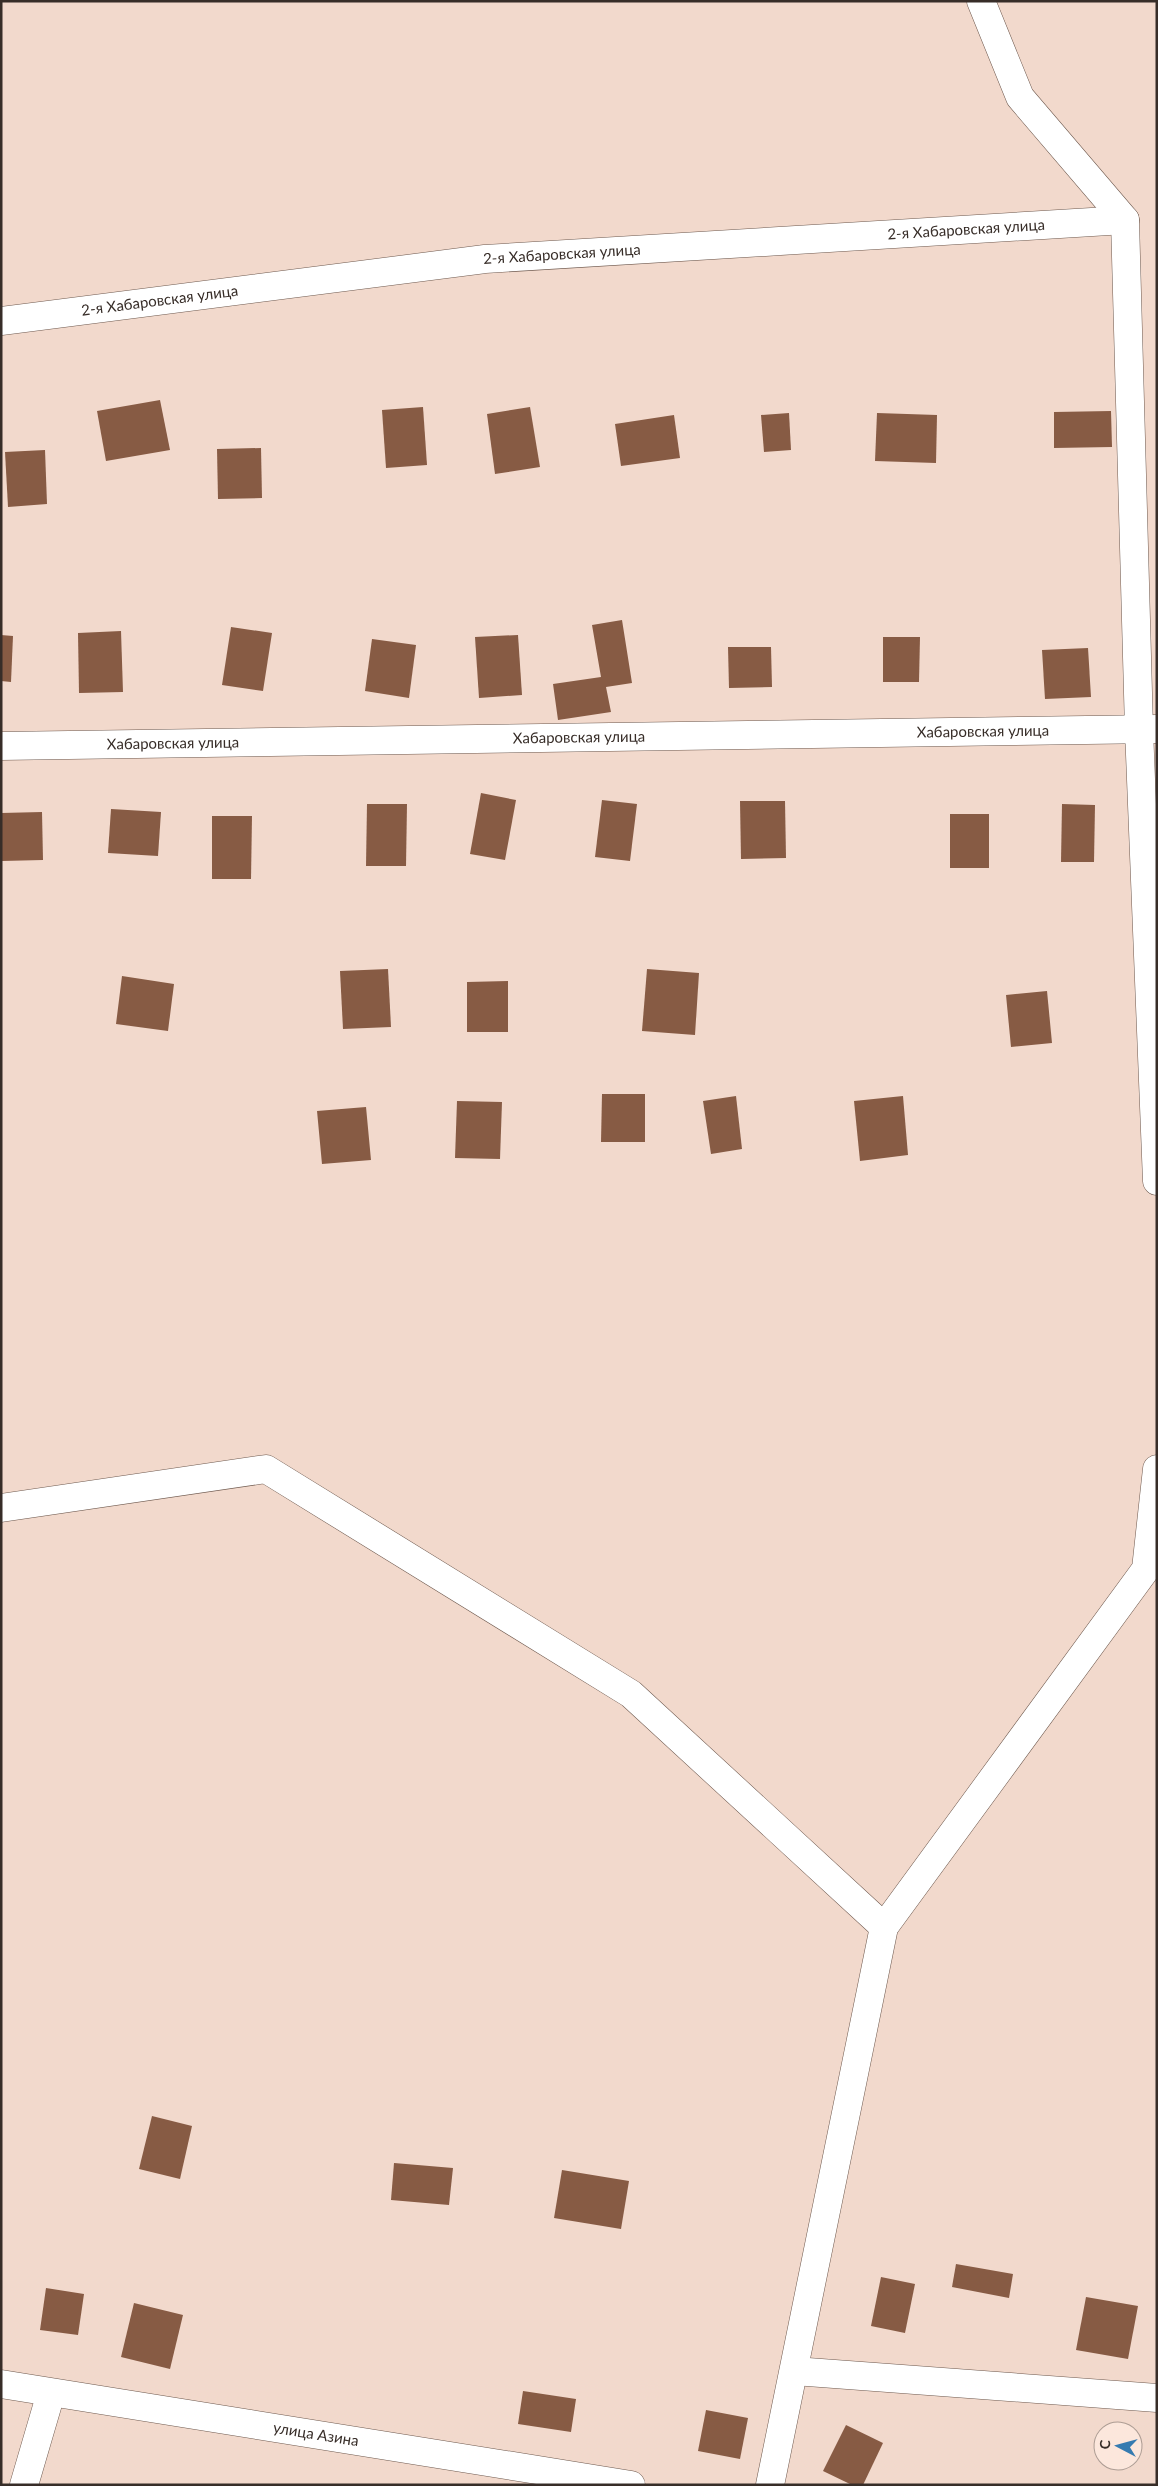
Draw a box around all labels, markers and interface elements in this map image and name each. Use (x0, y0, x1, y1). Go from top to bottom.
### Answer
street label: 2-я Хабаровская улица (887, 215, 1045, 242)
street label: 2-я Хабаровская улица (482, 240, 641, 267)
street label: 2-я Хабаровская улица (80, 281, 239, 319)
street label: Хабаровская улица (917, 721, 1049, 741)
street label: Хабаровская улица (513, 727, 645, 746)
street label: Хабаровская улица (107, 732, 239, 752)
street label: улица Азина (272, 2418, 360, 2449)
north arrow (1093, 2421, 1143, 2471)
text: С (1096, 2438, 1114, 2450)

